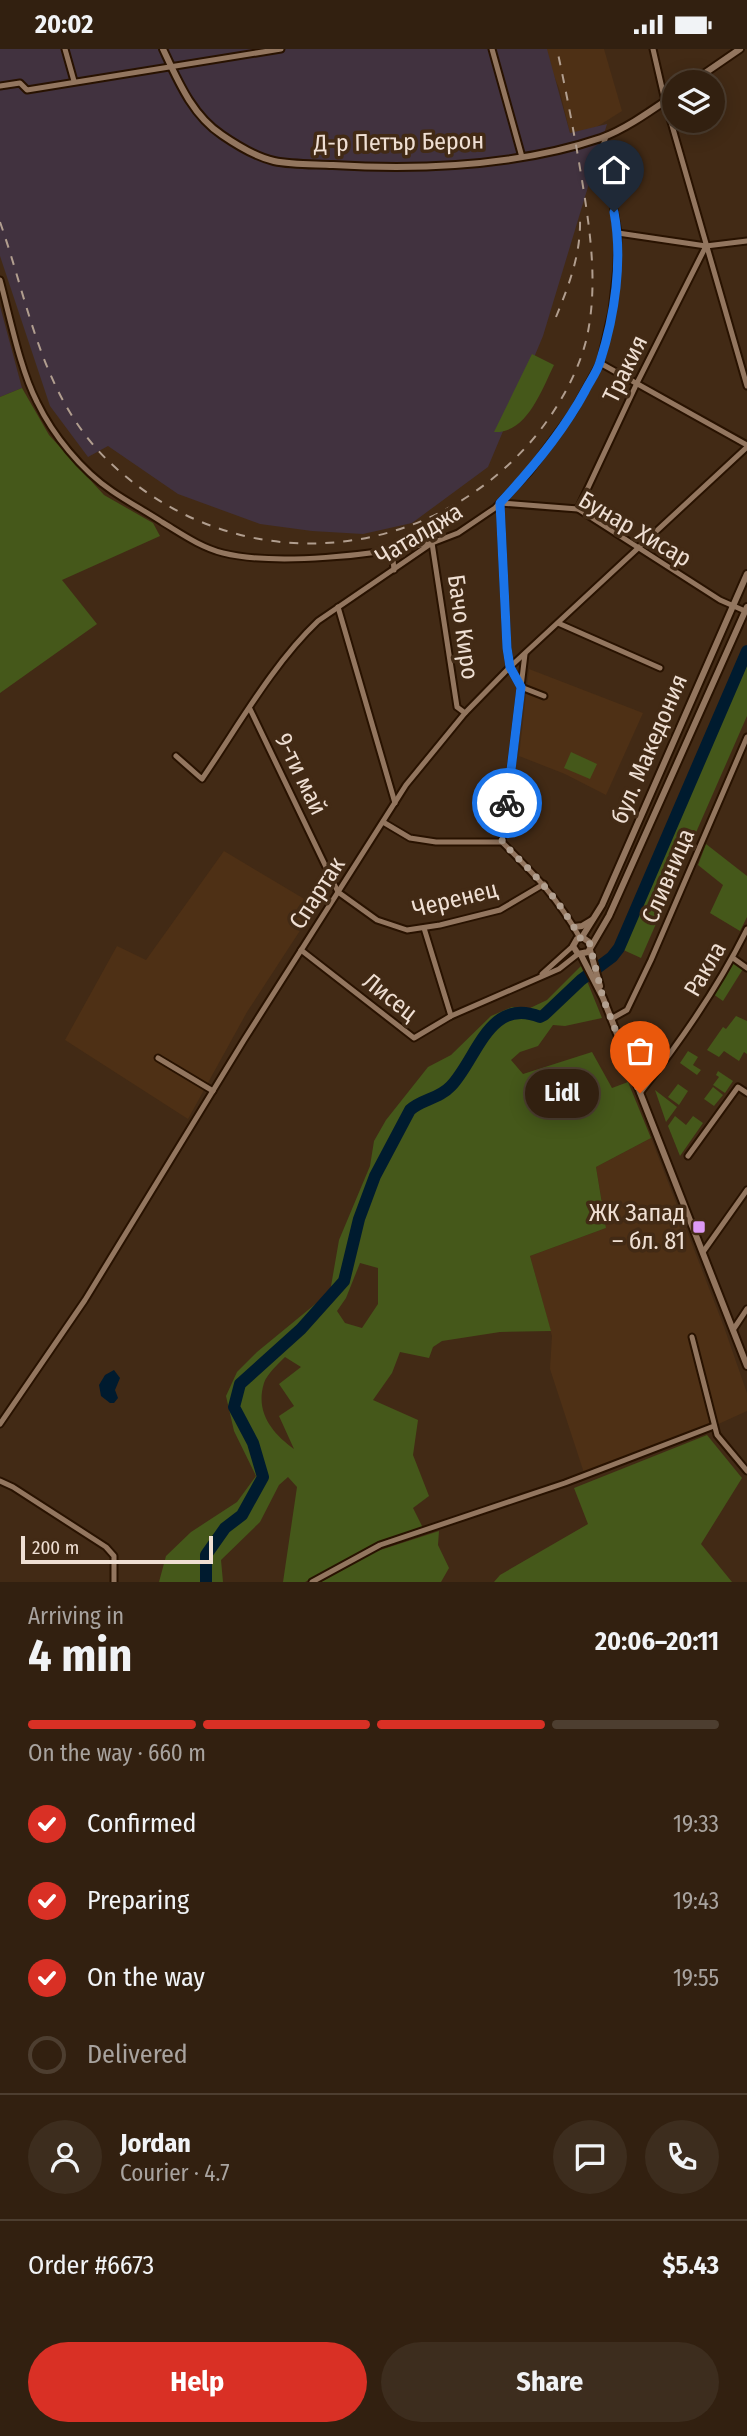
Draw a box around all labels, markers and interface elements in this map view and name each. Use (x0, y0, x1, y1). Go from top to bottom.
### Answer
text: 20:02 (35, 9, 93, 40)
map controls (662, 70, 725, 133)
button: layers (662, 70, 725, 133)
street label: Д-р Петър Берон (313, 127, 484, 158)
pin (584, 140, 644, 212)
icon: home (595, 151, 633, 189)
street label: Тракия (597, 331, 653, 407)
street label: Бунар Хисар (574, 486, 696, 572)
street label: Чаталджа (371, 497, 467, 571)
street label: Бачо Киро (442, 573, 484, 681)
street label: бул. Македония (605, 670, 693, 828)
street label: 9-ти май (269, 729, 333, 819)
courier (472, 768, 542, 838)
icon: bike (488, 784, 526, 822)
street label: Сливница (636, 825, 700, 927)
street label: Спартак (283, 851, 351, 934)
street label: Черенец (409, 875, 501, 923)
street label: Ракла (678, 937, 732, 1001)
street label: Лисец (357, 967, 423, 1027)
pin (610, 1021, 670, 1093)
icon: bag (621, 1032, 659, 1070)
callout: Lidl (524, 1069, 598, 1117)
text: Lidl (544, 1079, 580, 1107)
place label: ЖК Запад – бл. 81 (589, 1199, 685, 1255)
marker: ЖК Запад – бл. 81 (691, 1219, 707, 1235)
scale bar (21, 1533, 214, 1565)
text: 200 m (32, 1536, 79, 1559)
text: Arriving in (28, 1602, 124, 1630)
text: 20:06–20:11 (595, 1626, 719, 1657)
text: 4 min (28, 1628, 132, 1683)
text: On the way · 660 m (28, 1739, 206, 1767)
icon: check (28, 1805, 66, 1843)
text: Confirmed (87, 1808, 197, 1839)
text: 19:33 (673, 1810, 719, 1838)
icon: check (28, 1882, 66, 1920)
text: Preparing (87, 1885, 189, 1916)
text: 19:43 (673, 1887, 719, 1915)
icon: check (28, 1959, 66, 1997)
text: On the way (87, 1962, 205, 1993)
text: 19:55 (673, 1964, 719, 1992)
text: Delivered (87, 2039, 188, 2070)
button: person (28, 2120, 102, 2194)
button: chat (553, 2120, 627, 2194)
button: phone (645, 2120, 719, 2194)
text: Jordan (120, 2128, 191, 2159)
text: Courier · 4.7 (120, 2159, 230, 2187)
text: Order #6673 (28, 2250, 154, 2281)
text: $5.43 (663, 2250, 719, 2281)
button: Help (28, 2342, 367, 2422)
button: Share (381, 2342, 719, 2422)

